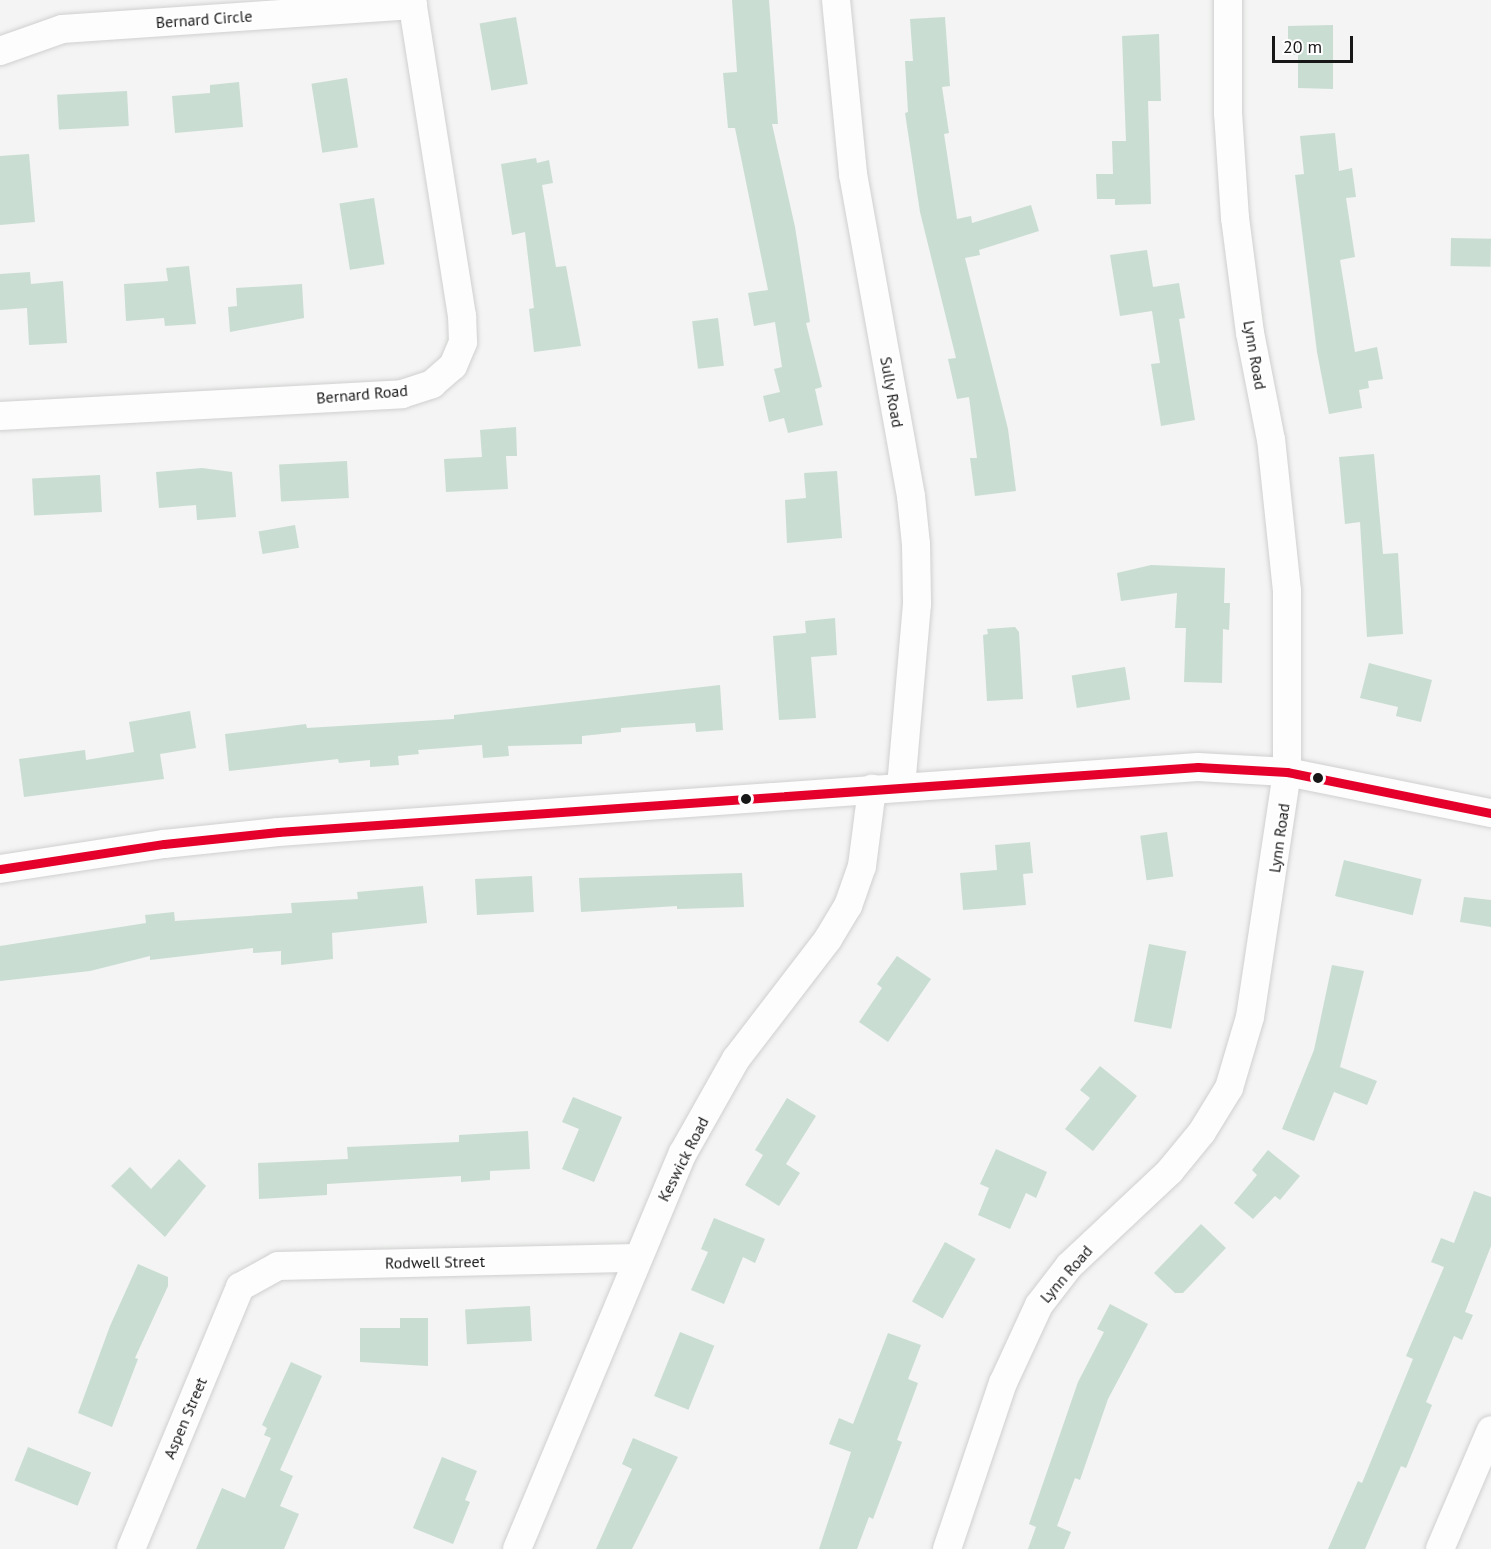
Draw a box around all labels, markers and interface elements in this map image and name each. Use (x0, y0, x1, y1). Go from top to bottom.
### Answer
street label: Bernard Circle (155, 6, 253, 32)
scale bar (1275, 24, 1356, 62)
text: 20 m (1283, 35, 1322, 58)
street label: Lynn Road (1239, 319, 1271, 391)
street label: Sully Road (876, 355, 908, 429)
street label: Bernard Road (315, 380, 409, 408)
unlabelled marker (1312, 772, 1324, 784)
unlabelled marker (740, 793, 752, 805)
street label: Lynn Road (1265, 802, 1293, 874)
street label: Keswick Road (653, 1113, 713, 1205)
street label: Lynn Road (1036, 1241, 1096, 1307)
street label: Rodwell Street (385, 1252, 485, 1272)
street label: Aspen Street (159, 1374, 211, 1462)

